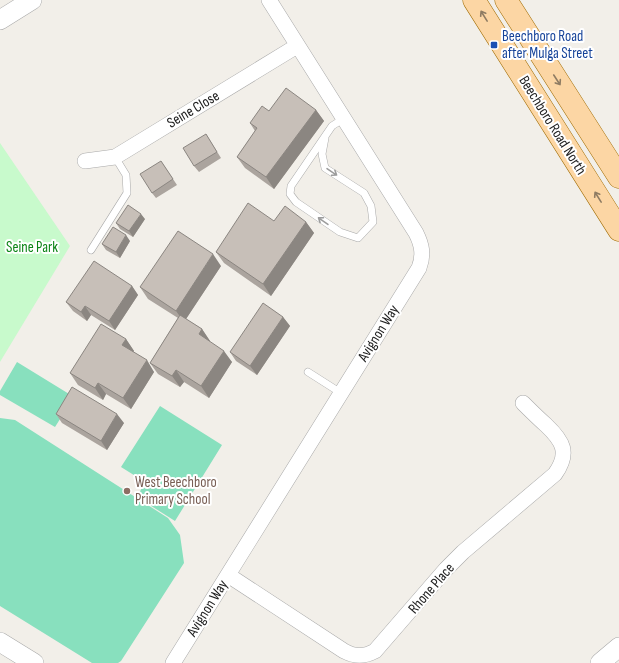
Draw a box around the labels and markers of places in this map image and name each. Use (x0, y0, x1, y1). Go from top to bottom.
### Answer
place label: Beechboro Road after Mulga Street (502, 27, 593, 63)
marker: Beechboro Road after Mulga Street (489, 40, 499, 50)
place label: West Beechboro Primary School (135, 473, 217, 509)
marker: West Beechboro Primary School (122, 486, 132, 496)

